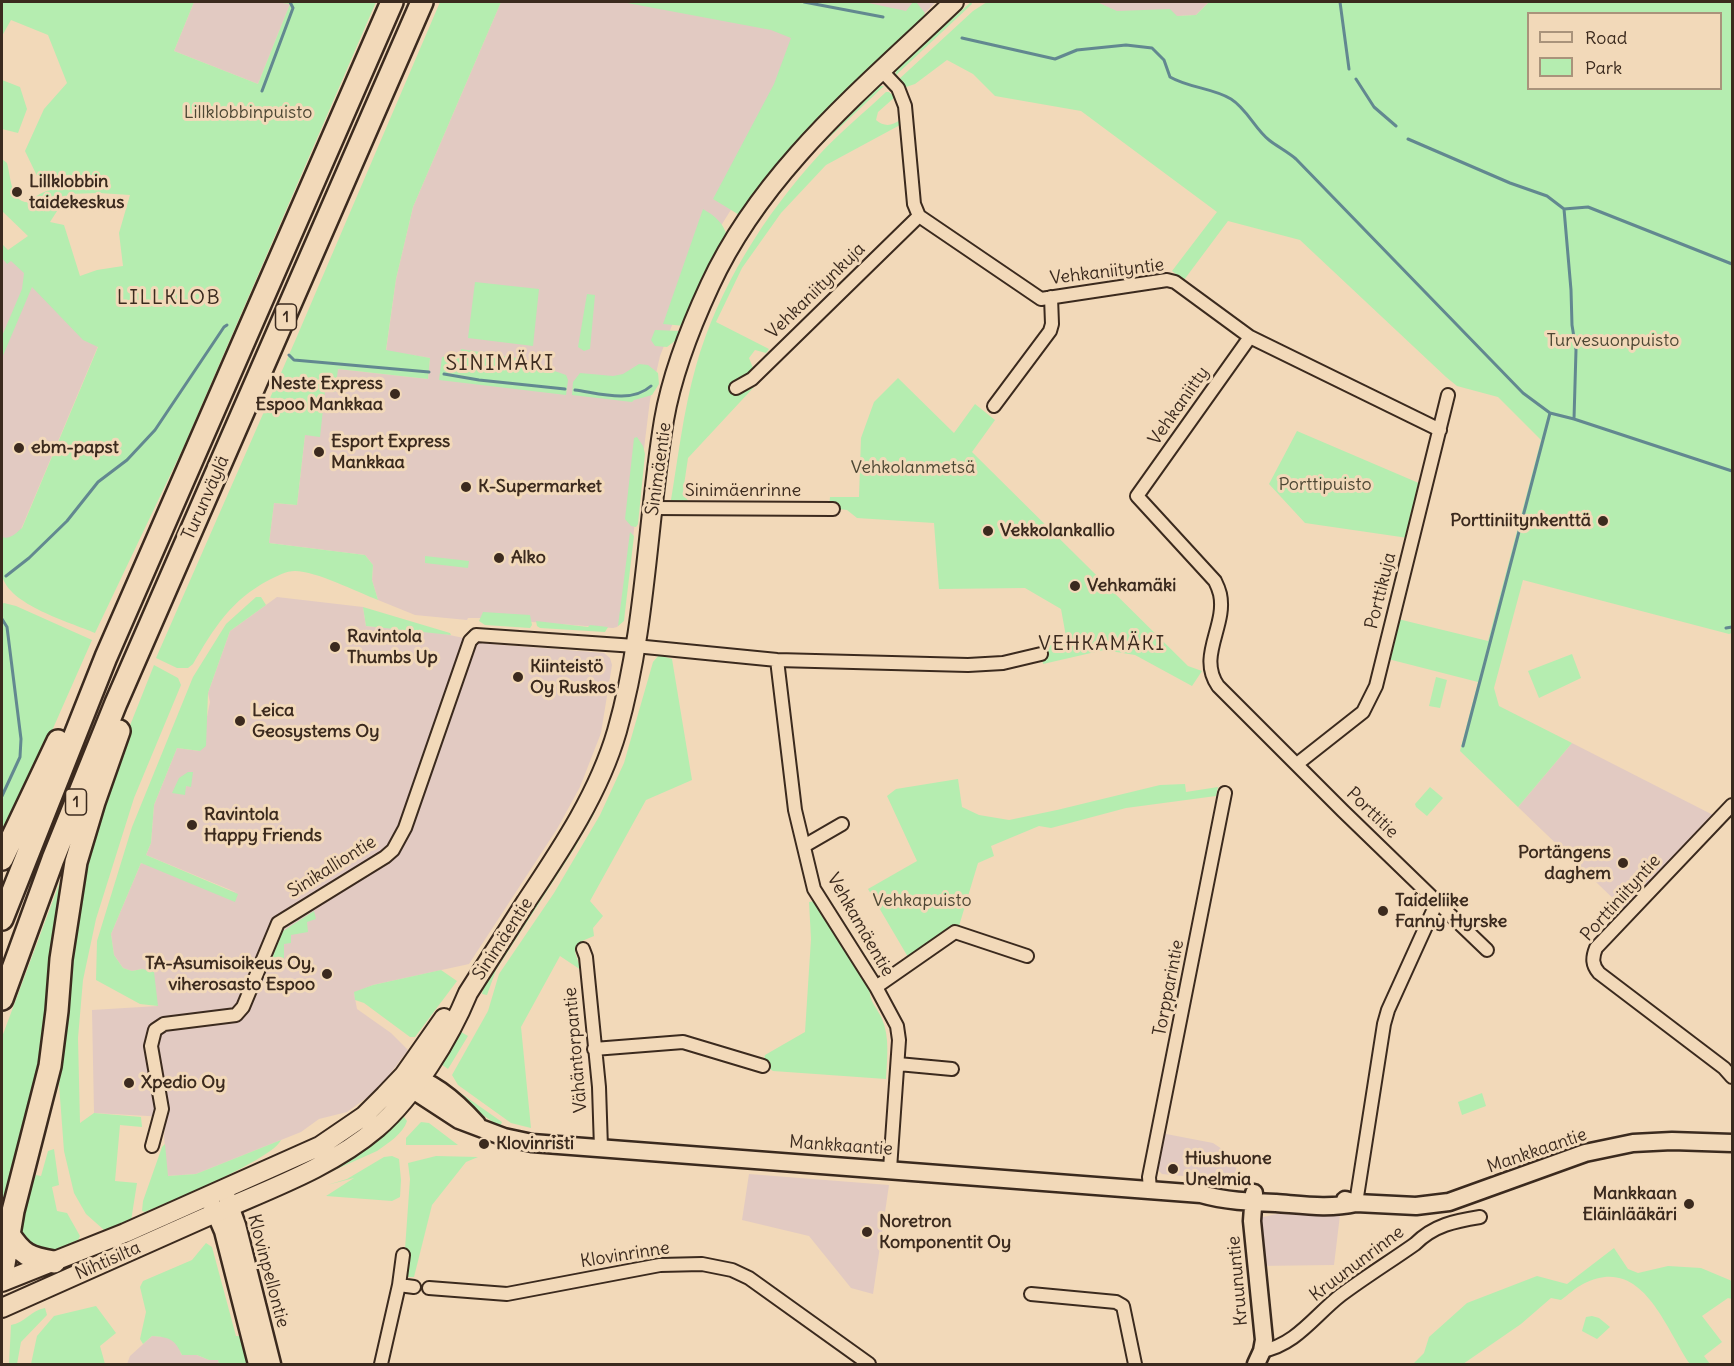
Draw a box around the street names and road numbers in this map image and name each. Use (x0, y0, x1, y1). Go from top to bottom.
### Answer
street label: Vehkaniitynkuja (762, 238, 870, 344)
street label: Vehkaniityntie (1049, 254, 1165, 290)
road number: 1 (276, 304, 296, 330)
street label: Vehkaniitty (1144, 363, 1214, 449)
street label: Sinimäentie (642, 421, 676, 517)
street label: Turunväylä (178, 452, 234, 544)
street label: Sinimäenrinne (685, 480, 801, 502)
street label: Porttikuja (1361, 551, 1401, 631)
street label: Porttitie (1342, 783, 1402, 843)
road number: 1 (66, 789, 86, 815)
street label: Sinikalliontie (284, 831, 380, 903)
street label: Porttiniityntie (1577, 850, 1665, 946)
street label: Vehkamäentie (822, 869, 898, 981)
street label: Sinimäentie (468, 894, 538, 984)
street label: Torpparintie (1149, 938, 1189, 1038)
street label: Vähäntorpantie (560, 986, 592, 1114)
street label: Mankkaantie (1484, 1124, 1590, 1178)
street label: Mankkaantie (788, 1132, 894, 1160)
street label: Klovinpellontie (242, 1212, 294, 1330)
street label: Kruununrinne (1306, 1221, 1408, 1307)
street label: Kruununtie (1223, 1235, 1253, 1327)
street label: Nihtisilta (72, 1237, 144, 1285)
street label: Klovinrinne (579, 1237, 671, 1273)

